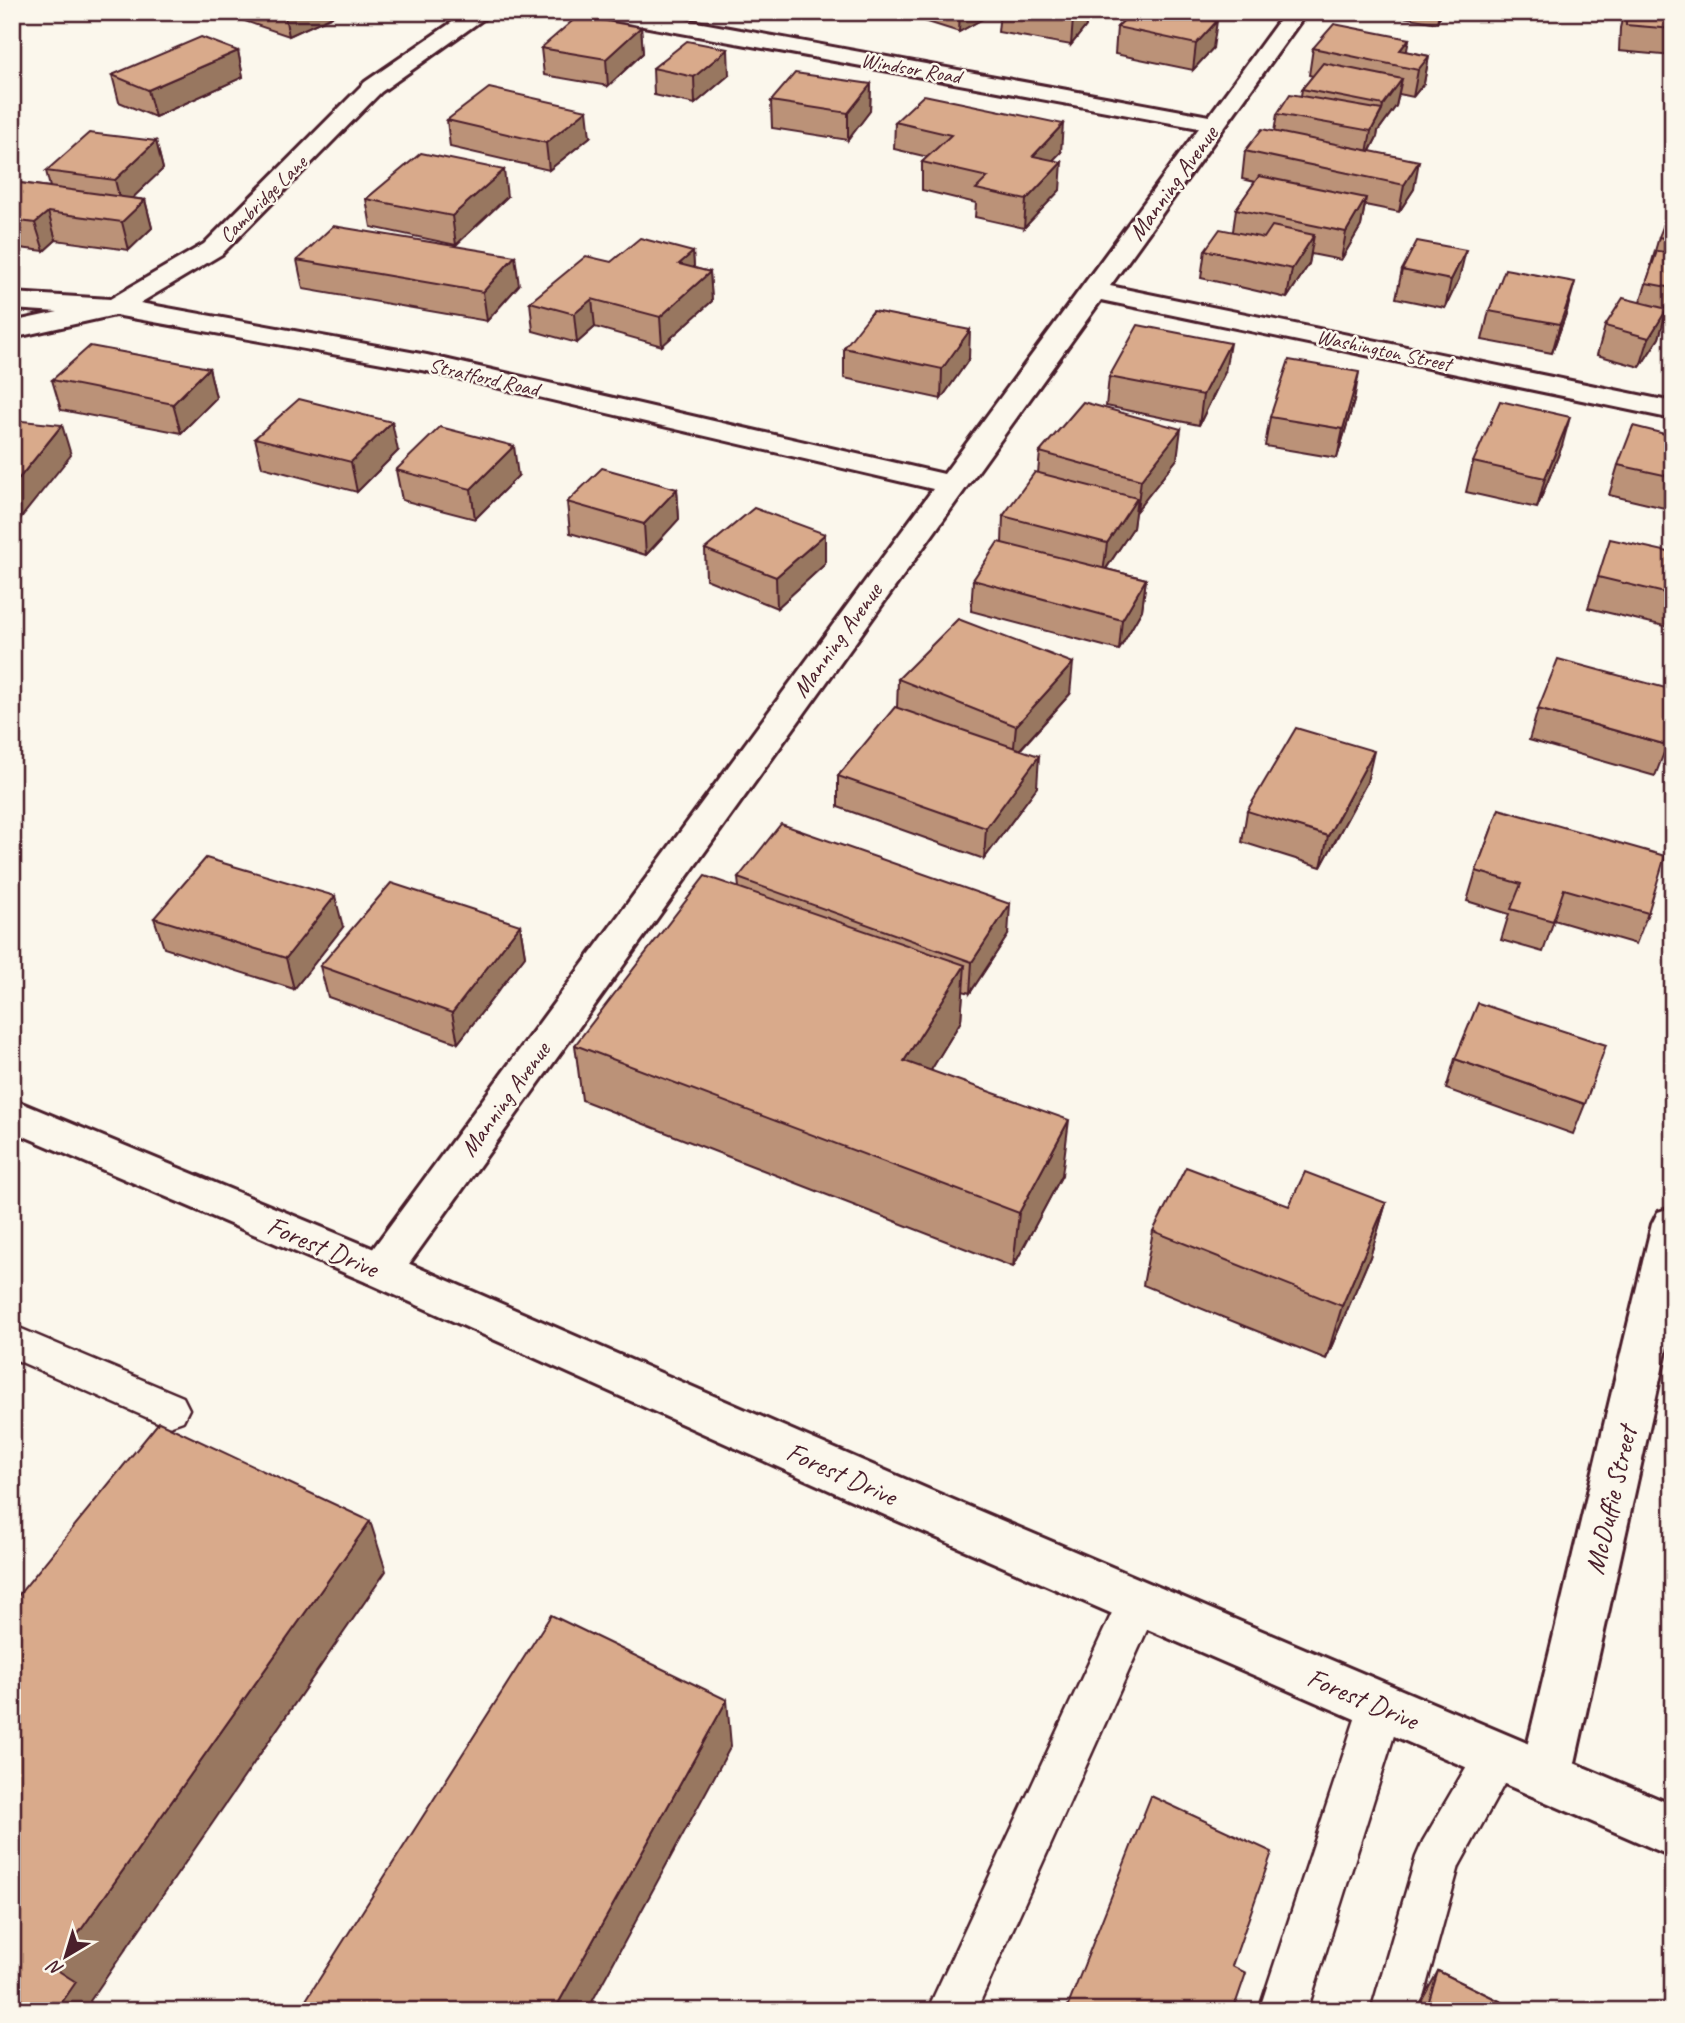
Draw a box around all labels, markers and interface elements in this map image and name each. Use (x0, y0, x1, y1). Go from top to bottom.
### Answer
street label: Windsor Road (859, 46, 966, 90)
street label: Manning Avenue (1121, 118, 1226, 246)
street label: Cambridge Lane (214, 149, 313, 248)
street label: Washington Street (1315, 323, 1456, 378)
street label: Stratford Road (427, 352, 545, 403)
street label: Manning Avenue (785, 575, 890, 703)
street label: Manning Avenue (453, 1034, 558, 1162)
street label: Forest Drive (262, 1207, 385, 1286)
street label: McDuffie Street (1576, 1419, 1645, 1577)
street label: Forest Drive (781, 1434, 904, 1514)
street label: Forest Drive (1302, 1659, 1425, 1738)
north arrow (32, 1922, 102, 1992)
text: N (42, 1954, 68, 1982)

